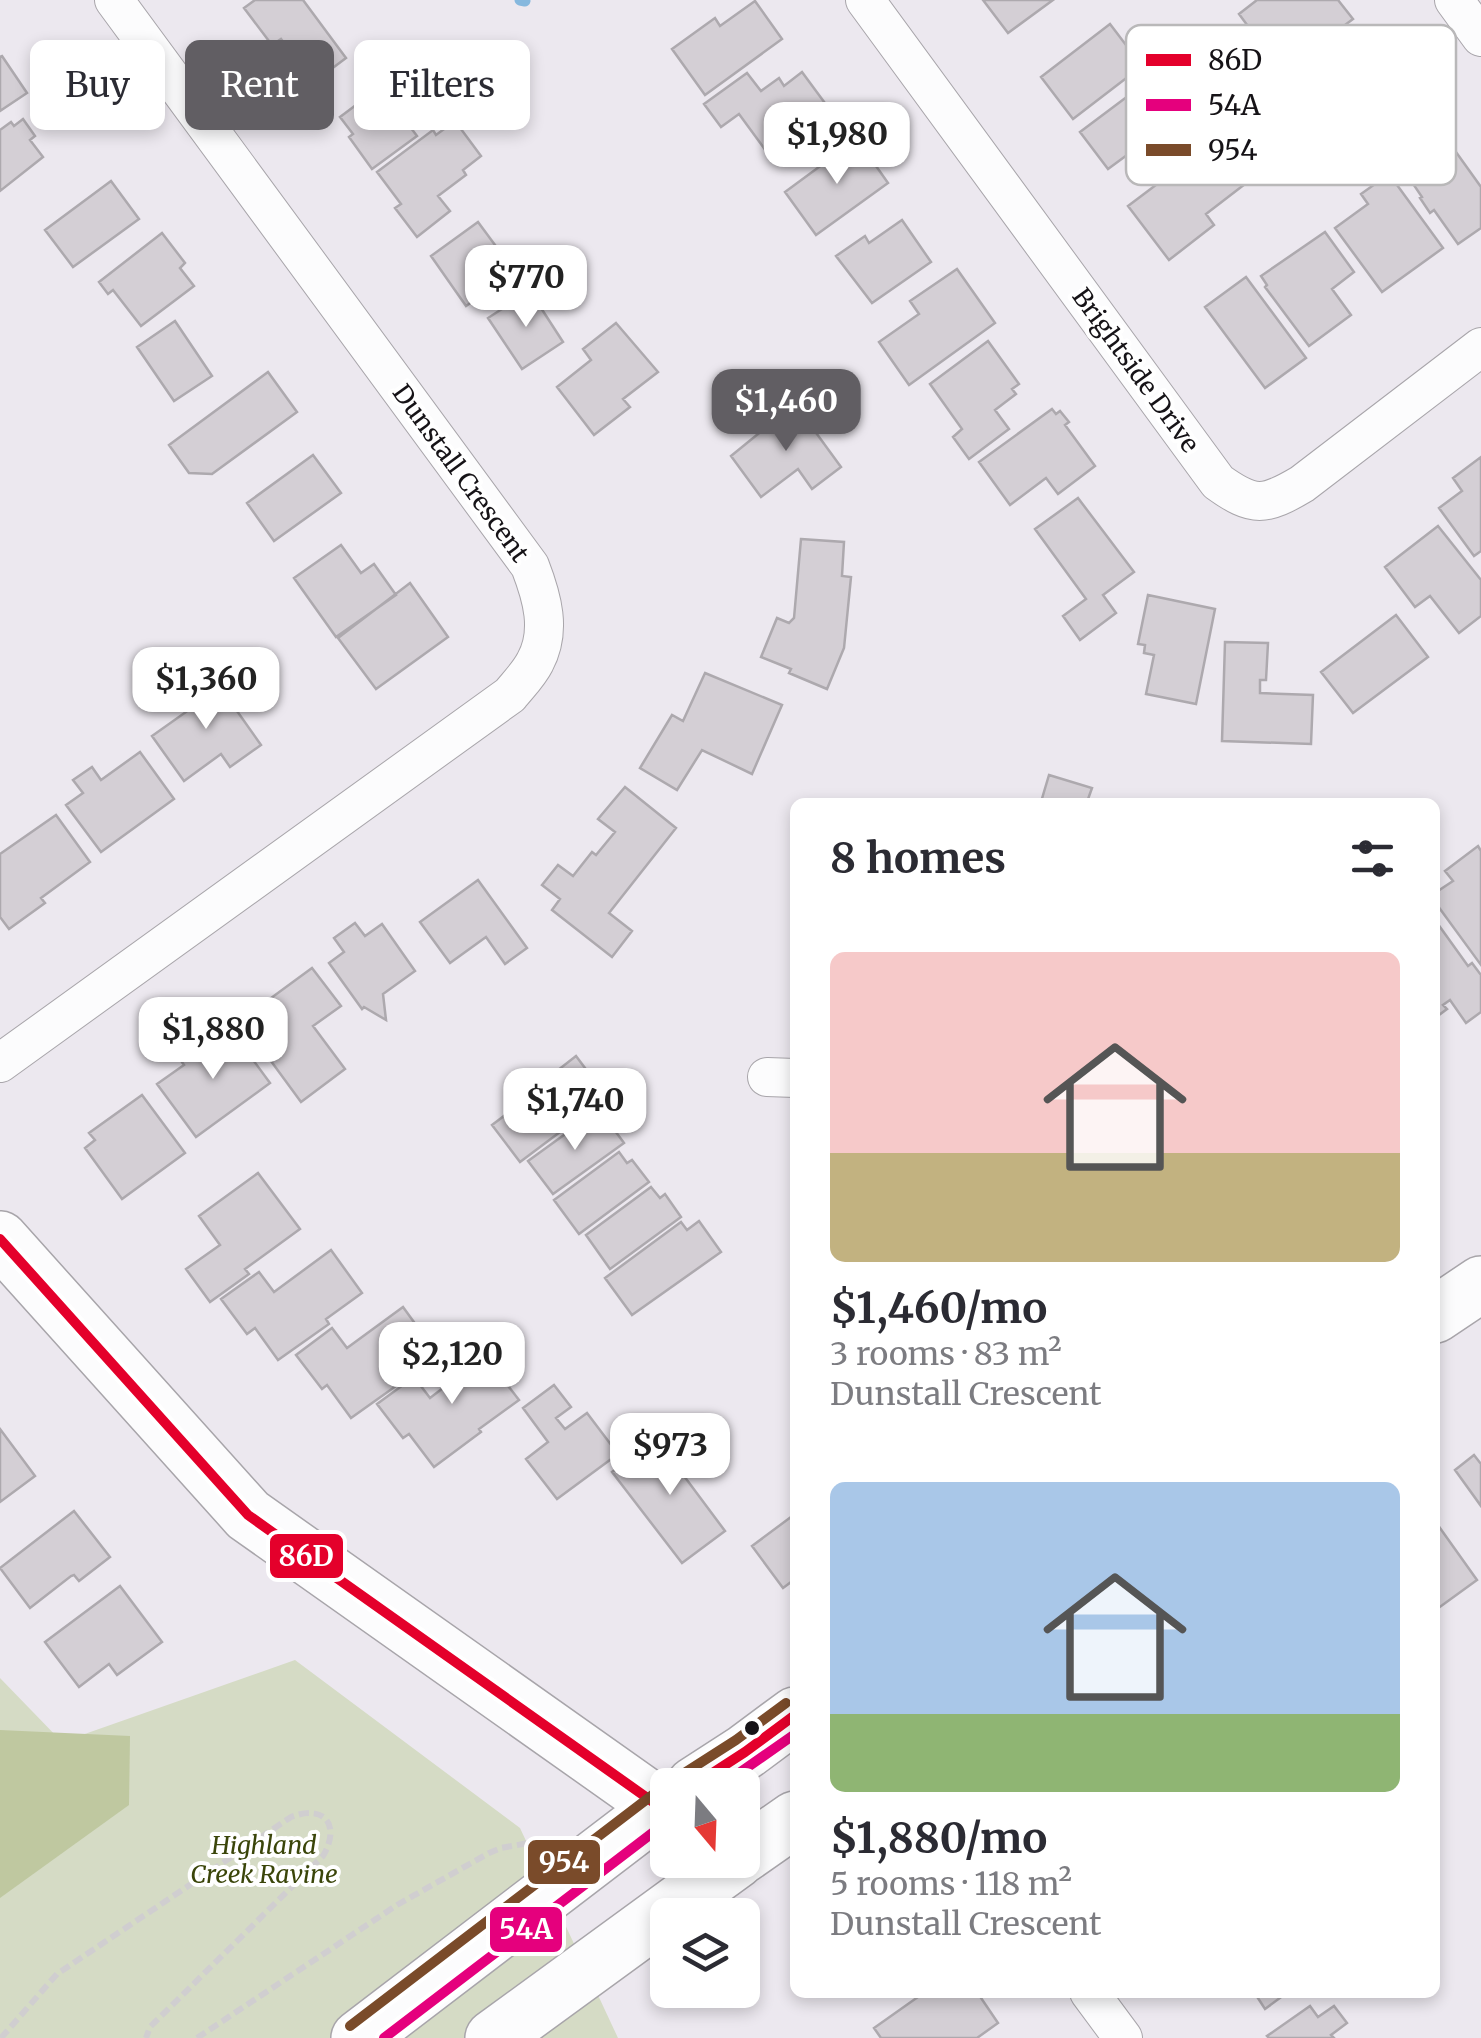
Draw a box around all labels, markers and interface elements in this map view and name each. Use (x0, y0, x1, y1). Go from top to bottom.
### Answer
legend (1126, 25, 1456, 185)
chip: Buy (30, 40, 165, 130)
chip: Rent (185, 40, 334, 130)
chip: Filters (354, 40, 530, 130)
text: 86D (1208, 42, 1262, 78)
text: 54A (1208, 87, 1261, 123)
pin: $1,980 (756, 102, 918, 187)
text: $1,980 (786, 114, 888, 154)
text: 954 (1208, 132, 1257, 168)
pin: $770 (467, 245, 585, 330)
text: $770 (487, 257, 565, 297)
street label: Brightside Drive (1066, 281, 1206, 459)
pin: $1,460 (705, 369, 867, 454)
street label: Dunstall Crescent (386, 378, 536, 568)
text: $1,460 (734, 381, 838, 421)
pin: $1,360 (125, 647, 287, 732)
text: $1,360 (154, 659, 258, 699)
icon: filters (1345, 831, 1400, 886)
text: 8 homes (830, 832, 1006, 884)
pin: $1,880 (132, 997, 294, 1082)
text: $1,880 (161, 1009, 265, 1049)
icon: home (1025, 1017, 1205, 1197)
pin: $1,740 (494, 1068, 656, 1153)
text: $1,740 (525, 1080, 625, 1120)
text: $1,460/mo (830, 1282, 1047, 1334)
pin: $2,120 (371, 1322, 533, 1407)
text: $2,120 (401, 1334, 503, 1374)
text: 3 rooms · 83 m² (830, 1334, 1062, 1374)
text: Dunstall Crescent (830, 1374, 1101, 1414)
pin: $973 (611, 1413, 729, 1498)
text: $973 (632, 1425, 708, 1465)
line badge: 86D (268, 1532, 345, 1580)
text: 86D (278, 1538, 334, 1574)
icon: home (1025, 1547, 1205, 1727)
unlabelled marker (742, 1718, 762, 1738)
north arrow (650, 1768, 760, 1878)
map controls (650, 1768, 760, 2008)
text: $1,880/mo (830, 1812, 1047, 1864)
park label: Highland Creek Ravine (190, 1829, 338, 1890)
line badge: 954 (526, 1838, 602, 1886)
text: 954 (539, 1844, 589, 1880)
text: 5 rooms · 118 m² (830, 1864, 1072, 1904)
button: layers (650, 1898, 760, 2008)
text: Dunstall Crescent (830, 1904, 1101, 1944)
line badge: 54A (488, 1905, 564, 1954)
text: 54A (499, 1911, 554, 1947)

